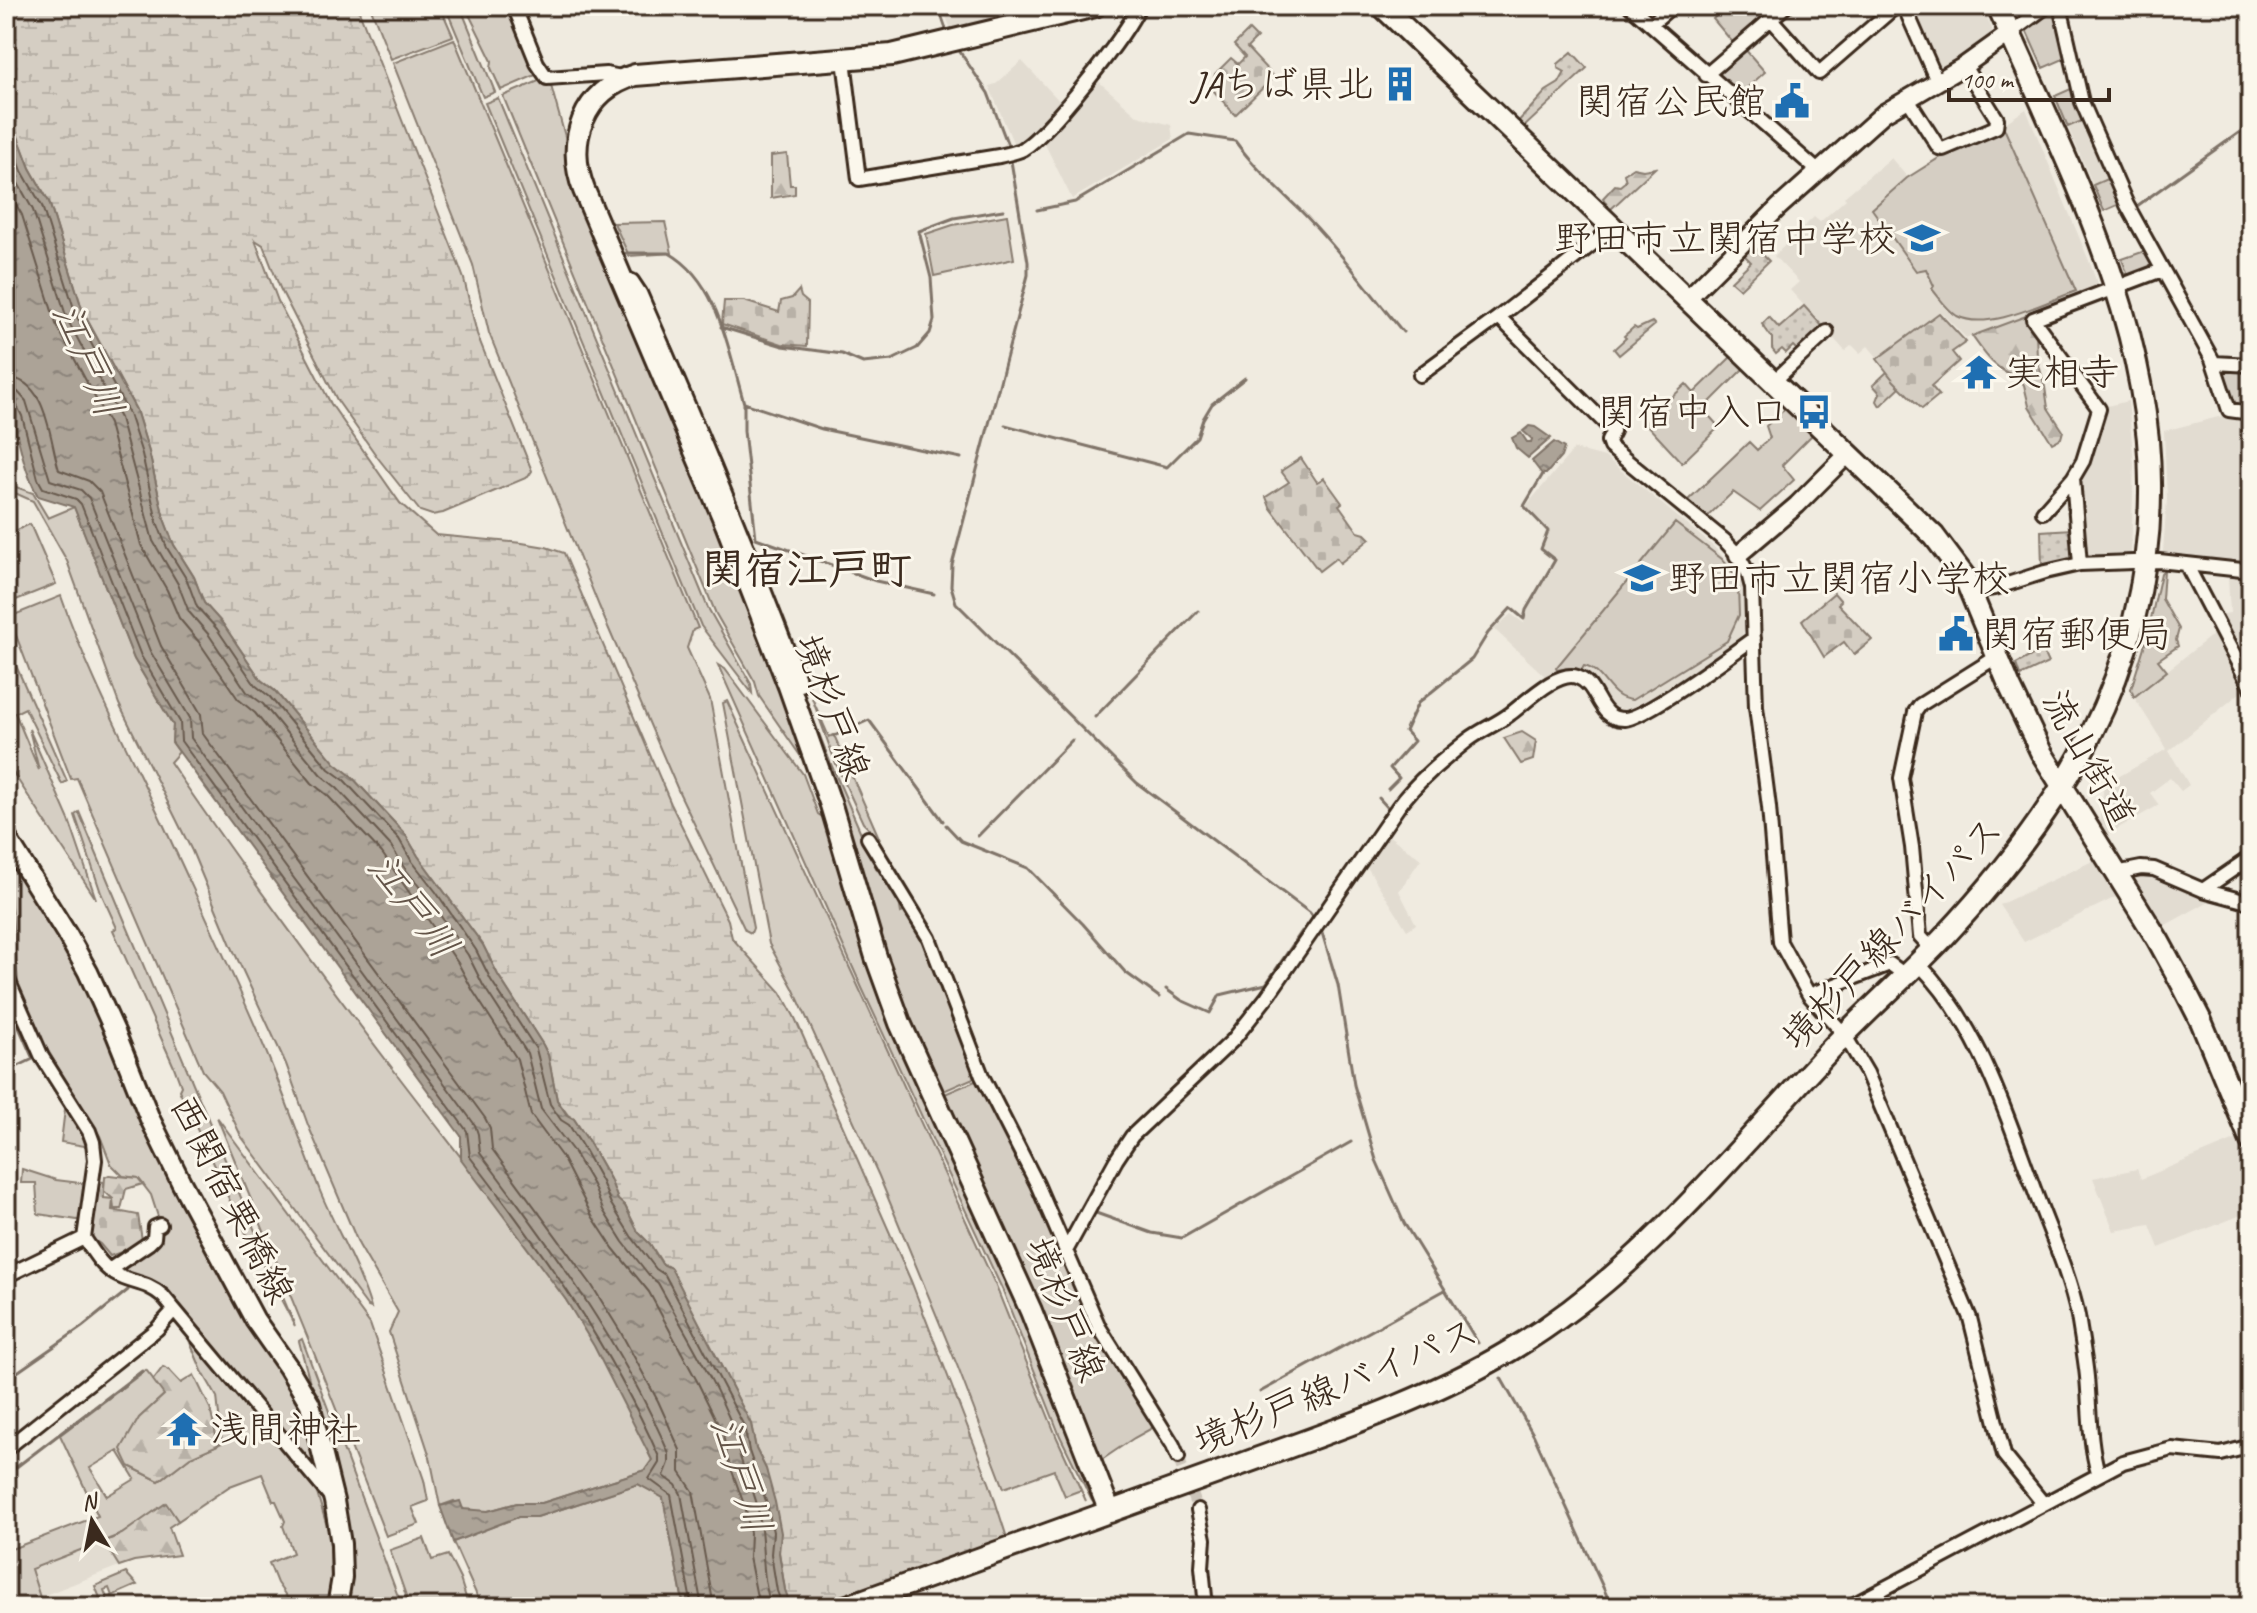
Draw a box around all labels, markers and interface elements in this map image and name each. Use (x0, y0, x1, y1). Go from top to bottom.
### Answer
scale bar (1949, 52, 2109, 102)
place label: JAちば県北 (1189, 61, 1374, 108)
building icon: JAちば県北 (1381, 65, 1419, 103)
text: 100 m (1961, 65, 2015, 95)
place label: 関宿公民館 (1576, 78, 1766, 125)
public building icon: 関宿公民館 (1773, 82, 1811, 120)
place label: 野田市立関宿中学校 (1554, 215, 1896, 262)
school or university icon: 野田市立関宿中学校 (1903, 219, 1941, 257)
water label: 江戸川 (42, 295, 134, 425)
place label: 実相寺 (2005, 349, 2119, 396)
temple icon: 実相寺 (1960, 353, 1998, 391)
place label: 関宿中入口 (1598, 389, 1788, 436)
bus stop icon: 関宿中入口 (1795, 393, 1833, 431)
district label: 関宿江戸町 (702, 543, 912, 596)
place label: 野田市立関宿小学校 (1668, 555, 2010, 602)
school or university icon: 野田市立関宿小学校 (1623, 559, 1661, 597)
place label: 関宿郵便局 (1982, 611, 2172, 658)
public building icon: 関宿郵便局 (1937, 615, 1975, 653)
street label: 境杉戸線 (784, 628, 880, 786)
street label: 流山街道 (2032, 681, 2146, 837)
street label: 境杉戸線バイパス (1771, 806, 2013, 1060)
water label: 江戸川 (357, 843, 469, 969)
street label: 西関宿栗橋線 (159, 1087, 305, 1311)
street label: 境杉戸線 (1015, 1230, 1115, 1388)
street label: 境杉戸線バイパス (1187, 1307, 1485, 1465)
place label: 浅間神社 (210, 1406, 362, 1453)
temple icon: 浅間神社 (165, 1410, 203, 1448)
water label: 江戸川 (700, 1410, 782, 1540)
north arrow (52, 1481, 132, 1561)
text: N (80, 1487, 101, 1517)

